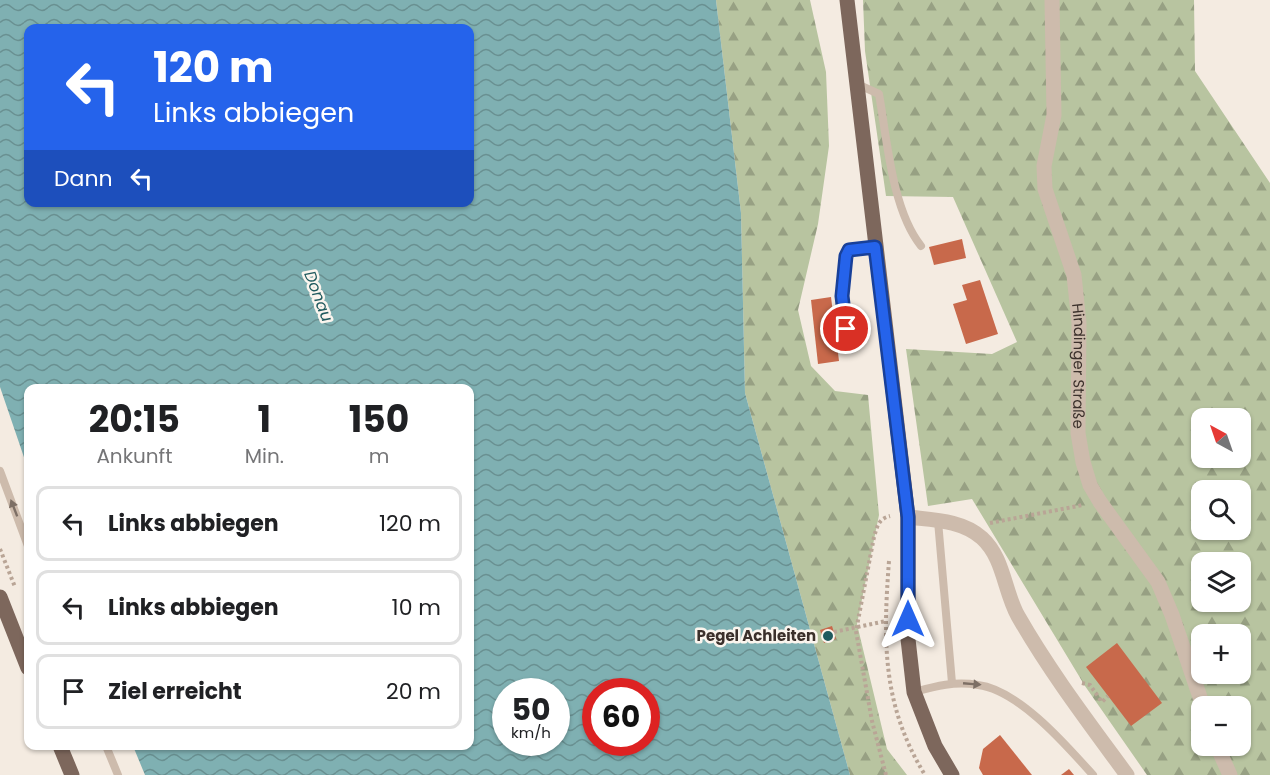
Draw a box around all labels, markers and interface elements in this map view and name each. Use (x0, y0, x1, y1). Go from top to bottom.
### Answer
text: 120 m (153, 38, 274, 97)
icon: left (54, 48, 132, 126)
text: Links abbiegen (153, 94, 354, 131)
icon: left (125, 162, 158, 195)
text: Dann (54, 163, 113, 194)
water label: Donau (298, 267, 339, 325)
street label: Hindinger Straße (1067, 302, 1090, 429)
pin (820, 303, 871, 354)
icon: arrive (829, 312, 862, 345)
text: 20:15 (89, 394, 180, 445)
text: 1 (258, 394, 271, 445)
text: 150 (349, 394, 409, 445)
north arrow (1191, 408, 1251, 468)
map controls (1191, 408, 1251, 756)
text: Ankunft (96, 442, 172, 470)
text: Min. (245, 442, 284, 470)
text: m (369, 442, 389, 470)
button: search (1191, 480, 1251, 540)
one-way arrow (9, 499, 19, 517)
icon: left (57, 507, 90, 540)
text: Links abbiegen (108, 508, 279, 539)
text: 120 m (379, 508, 441, 539)
button: layers (1191, 552, 1251, 612)
position arrow (876, 587, 940, 651)
icon: left (57, 591, 90, 624)
text: Links abbiegen (108, 592, 279, 623)
text: 10 m (392, 592, 441, 623)
button: + (1191, 624, 1251, 684)
place label: Pegel Achleiten (697, 625, 816, 646)
marker: Pegel Achleiten (821, 629, 835, 643)
icon: arrive (57, 675, 90, 708)
text: Ziel erreicht (108, 676, 242, 707)
text: 20 m (386, 676, 441, 707)
speed limit sign: 60 (582, 678, 660, 756)
one-way arrow (962, 679, 981, 689)
text: 50 (511, 688, 551, 731)
button: − (1191, 696, 1251, 756)
text: km/h (511, 722, 551, 743)

